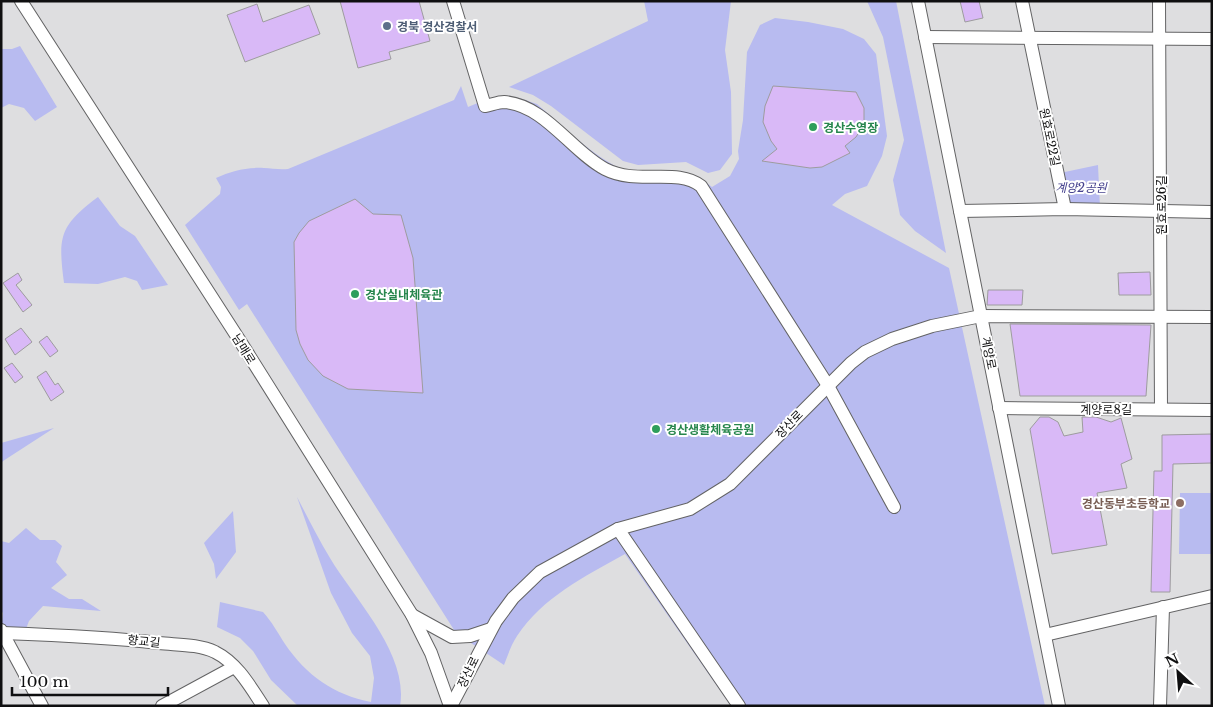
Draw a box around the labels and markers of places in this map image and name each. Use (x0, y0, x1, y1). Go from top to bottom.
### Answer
place label: 경북 경산경찰서 (397, 19, 477, 34)
marker: 경북 경산경찰서 (381, 20, 393, 32)
place label: 경산수영장 (823, 120, 878, 135)
marker: 경산수영장 (807, 121, 819, 133)
place label: 경산실내체육관 (365, 287, 442, 302)
marker: 경산실내체육관 (349, 288, 361, 300)
place label: 경산생활체육공원 (666, 422, 754, 437)
marker: 경산생활체육공원 (650, 423, 662, 435)
place label: 경산동부초등학교 (1082, 496, 1170, 511)
marker: 경산동부초등학교 (1174, 497, 1186, 509)

